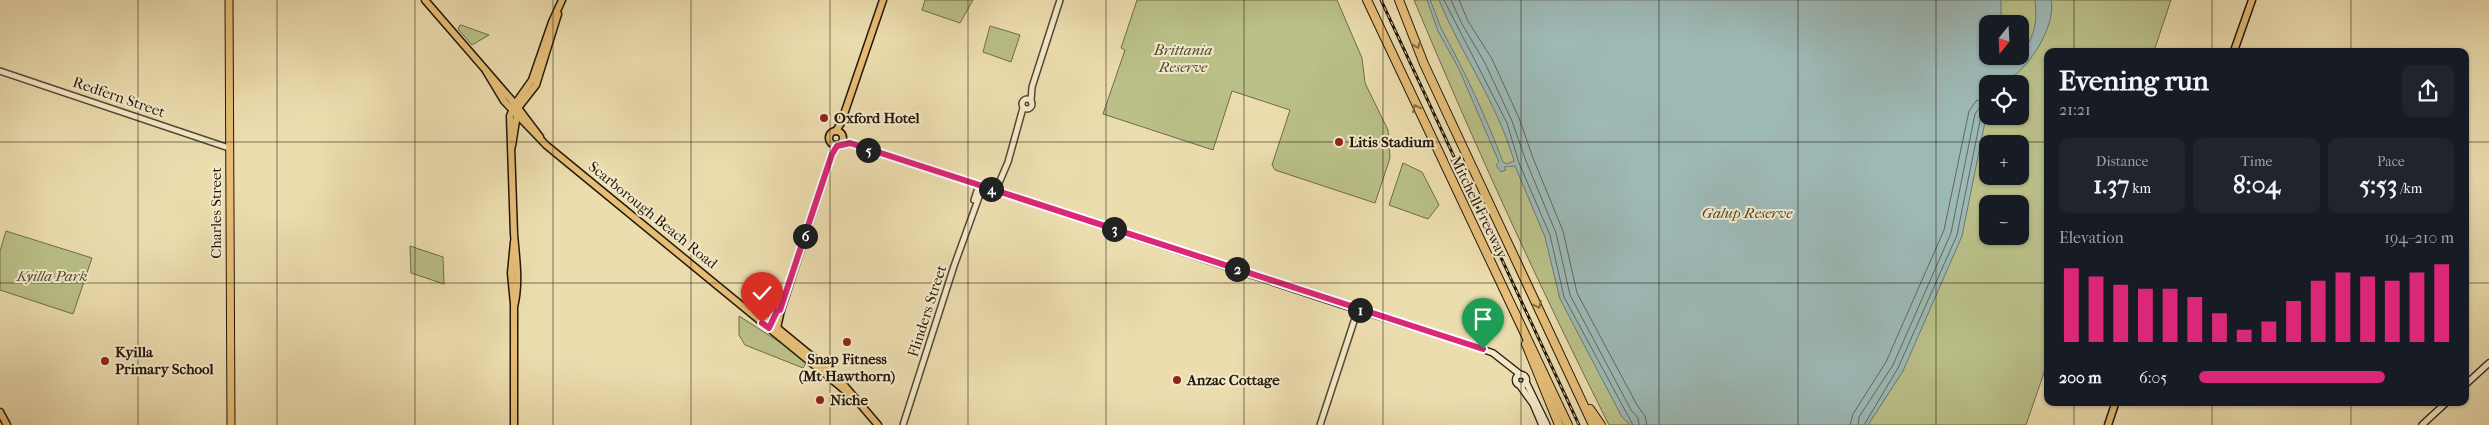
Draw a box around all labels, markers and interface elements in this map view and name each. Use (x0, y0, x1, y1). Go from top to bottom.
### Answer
north arrow (1979, 15, 2029, 65)
map controls (1979, 15, 2029, 245)
one-way arrow (1410, 40, 1421, 49)
park label: Brittania Reserve (1153, 41, 1212, 76)
text: Evening run (2059, 64, 2209, 97)
button: share (2402, 65, 2454, 117)
street label: Redfern Street (71, 73, 168, 121)
button: locate (1979, 75, 2029, 125)
text: 21:21 (2059, 100, 2091, 119)
one-way arrow (1413, 104, 1423, 113)
place label: Oxford Hotel (834, 109, 920, 127)
marker: Oxford Hotel (818, 112, 830, 124)
place label: Litis Stadium (1349, 133, 1435, 151)
button: + (1979, 135, 2029, 185)
marker: Litis Stadium (1333, 136, 1345, 148)
pin: 5 (856, 138, 880, 162)
text: 5 (865, 142, 872, 159)
street label: Mitchell Freeway (1446, 153, 1512, 262)
text: Distance (2096, 153, 2148, 170)
text: Time (2241, 153, 2272, 170)
text: Pace (2377, 153, 2405, 170)
street label: Scarborough Beach Road (585, 157, 722, 273)
street label: Charles Street (207, 167, 225, 259)
text: 1.37 (2093, 170, 2129, 199)
text: 8:04 (2233, 170, 2280, 199)
text: 5:53 (2359, 170, 2397, 199)
pin: 4 (978, 176, 1004, 202)
text: km (2129, 180, 2151, 197)
text: /km (2397, 180, 2422, 197)
text: 4 (987, 181, 996, 198)
button: − (1979, 195, 2029, 245)
park label: Galup Reserve (1702, 204, 1793, 222)
pin: 3 (1102, 216, 1126, 242)
text: 3 (1112, 221, 1117, 238)
pin: 6 (792, 224, 818, 248)
text: 6 (802, 228, 809, 245)
text: Elevation (2059, 228, 2124, 247)
text: 194–210 m (2384, 228, 2454, 247)
pin: 2 (1224, 256, 1250, 282)
text: 2 (1234, 261, 1241, 278)
street label: Flinders Street (904, 262, 951, 359)
park label: Kyilla Park (16, 267, 87, 285)
pin (741, 272, 783, 323)
icon: check (748, 279, 776, 307)
pin: 1 (1348, 298, 1372, 322)
pin (1462, 298, 1504, 349)
one-way arrow (1531, 300, 1542, 309)
text: 1 (1358, 302, 1363, 319)
icon: arrive (1469, 305, 1497, 333)
marker: Snap Fitness (Mt Hawthorn) (841, 336, 853, 348)
place label: Kyilla Primary School (115, 343, 215, 378)
place label: Snap Fitness (Mt Hawthorn) (799, 350, 895, 385)
marker: Kyilla Primary School (99, 355, 111, 367)
text: 200 m (2059, 368, 2102, 387)
text: 6:05 (2139, 368, 2167, 387)
place label: Anzac Cottage (1186, 371, 1280, 389)
marker: Anzac Cottage (1171, 374, 1183, 386)
place label: Niche (830, 391, 868, 409)
marker: Niche (814, 394, 826, 406)

